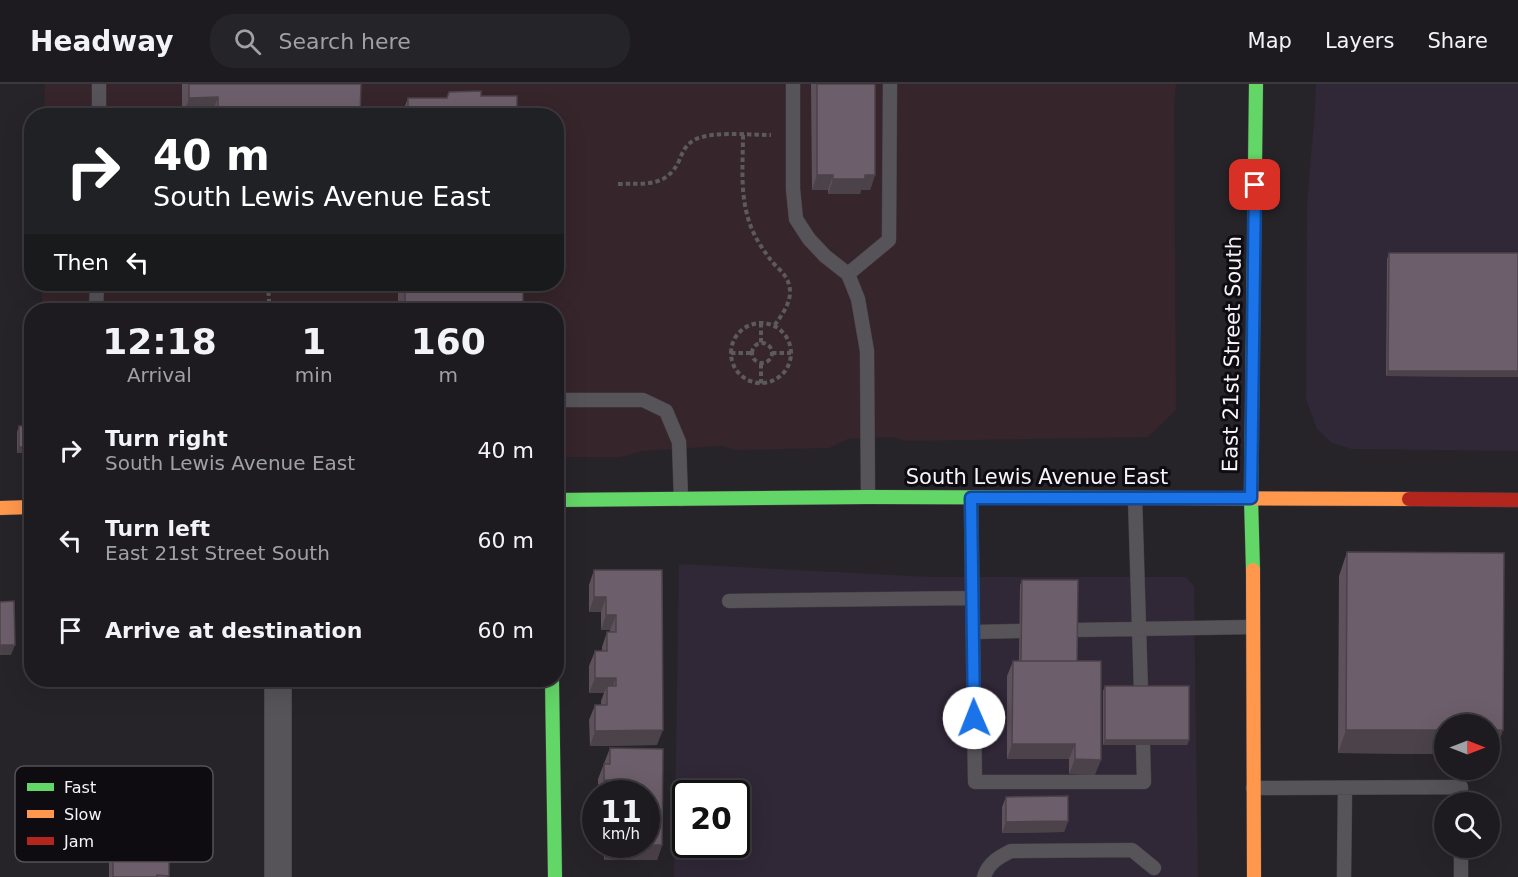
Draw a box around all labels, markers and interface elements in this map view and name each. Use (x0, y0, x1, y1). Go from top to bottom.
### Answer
search box (210, 14, 630, 68)
text: Headway (30, 25, 174, 58)
icon: search (231, 25, 264, 58)
text: Search here (279, 29, 411, 54)
text: Map (1248, 29, 1292, 53)
text: Layers (1325, 29, 1394, 53)
text: Share (1427, 29, 1488, 53)
text: 40 m (153, 131, 270, 180)
icon: right (54, 132, 132, 210)
pin (1229, 159, 1280, 210)
icon: arrive (1238, 168, 1271, 201)
text: South Lewis Avenue East (153, 181, 491, 212)
street label: East 21st Street South (1218, 236, 1246, 472)
icon: left (121, 246, 154, 279)
text: Then (54, 250, 109, 275)
text: 12:18 (102, 321, 217, 362)
text: 1 (301, 321, 326, 362)
text: 160 (411, 321, 486, 362)
text: Arrival (127, 363, 192, 387)
text: min (295, 363, 333, 387)
text: m (439, 363, 458, 387)
text: Turn right (105, 426, 228, 451)
icon: right (54, 434, 87, 467)
text: 40 m (478, 438, 534, 463)
text: South Lewis Avenue East (105, 451, 355, 475)
street label: South Lewis Avenue East (906, 465, 1168, 489)
text: Turn left (105, 516, 210, 541)
icon: left (54, 524, 87, 557)
text: 60 m (478, 528, 534, 553)
text: East 21st Street South (105, 541, 330, 565)
icon: arrive (54, 614, 87, 647)
text: Arrive at destination (105, 618, 362, 643)
text: 60 m (478, 618, 534, 643)
position arrow (942, 686, 1006, 750)
north arrow (1434, 714, 1500, 780)
map controls (1434, 714, 1500, 858)
legend (15, 766, 213, 862)
text: Fast (64, 778, 96, 797)
speed limit sign: 20 (672, 780, 750, 858)
button: search (1434, 792, 1500, 858)
text: 11 (600, 794, 642, 829)
text: Slow (64, 805, 101, 824)
text: km/h (602, 825, 640, 843)
text: Jam (63, 832, 94, 851)

